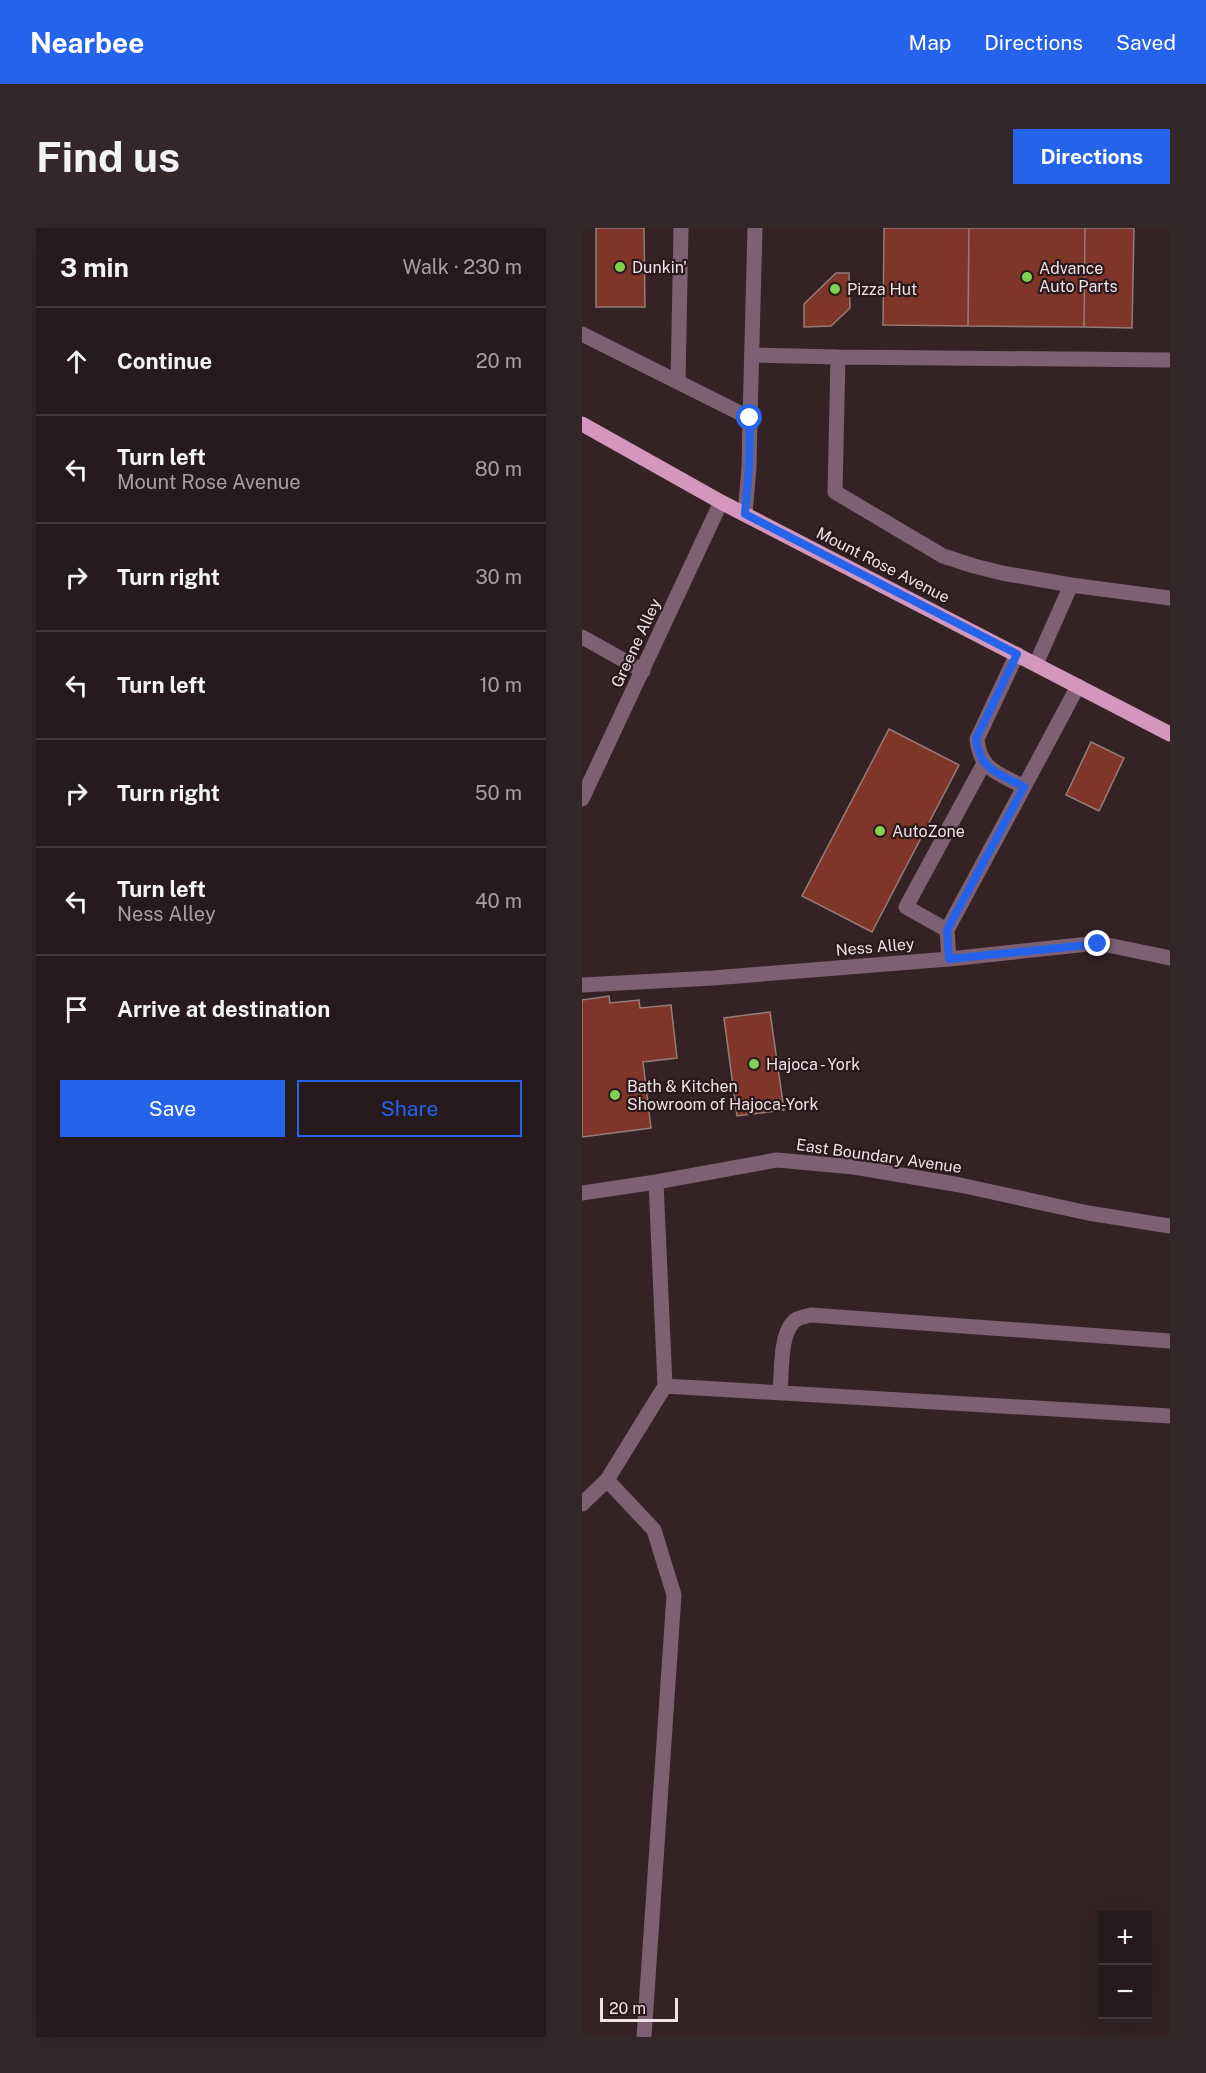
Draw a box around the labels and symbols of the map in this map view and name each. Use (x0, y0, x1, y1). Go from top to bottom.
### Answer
place label: Dunkin' (632, 258, 687, 277)
place label: Advance Auto Parts (1039, 259, 1118, 296)
marker: Dunkin' (613, 260, 627, 274)
marker: Advance Auto Parts (1020, 270, 1034, 284)
place label: Pizza Hut (847, 280, 917, 299)
marker: Pizza Hut (828, 282, 842, 296)
route start (736, 404, 762, 430)
street label: Mount Rose Avenue (813, 523, 953, 607)
street label: Greene Alley (607, 595, 665, 691)
place label: AutoZone (892, 822, 965, 841)
marker: AutoZone (873, 824, 887, 838)
route end (1084, 930, 1110, 956)
street label: Ness Alley (835, 934, 916, 960)
place label: Hajoca - York (766, 1055, 860, 1074)
marker: Hajoca - York (747, 1057, 761, 1071)
place label: Bath & Kitchen Showroom of Hajoca-York (627, 1077, 819, 1114)
marker: Bath & Kitchen Showroom of Hajoca-York (608, 1088, 622, 1102)
street label: East Boundary Avenue (795, 1135, 963, 1177)
scale bar (600, 1995, 678, 2022)

